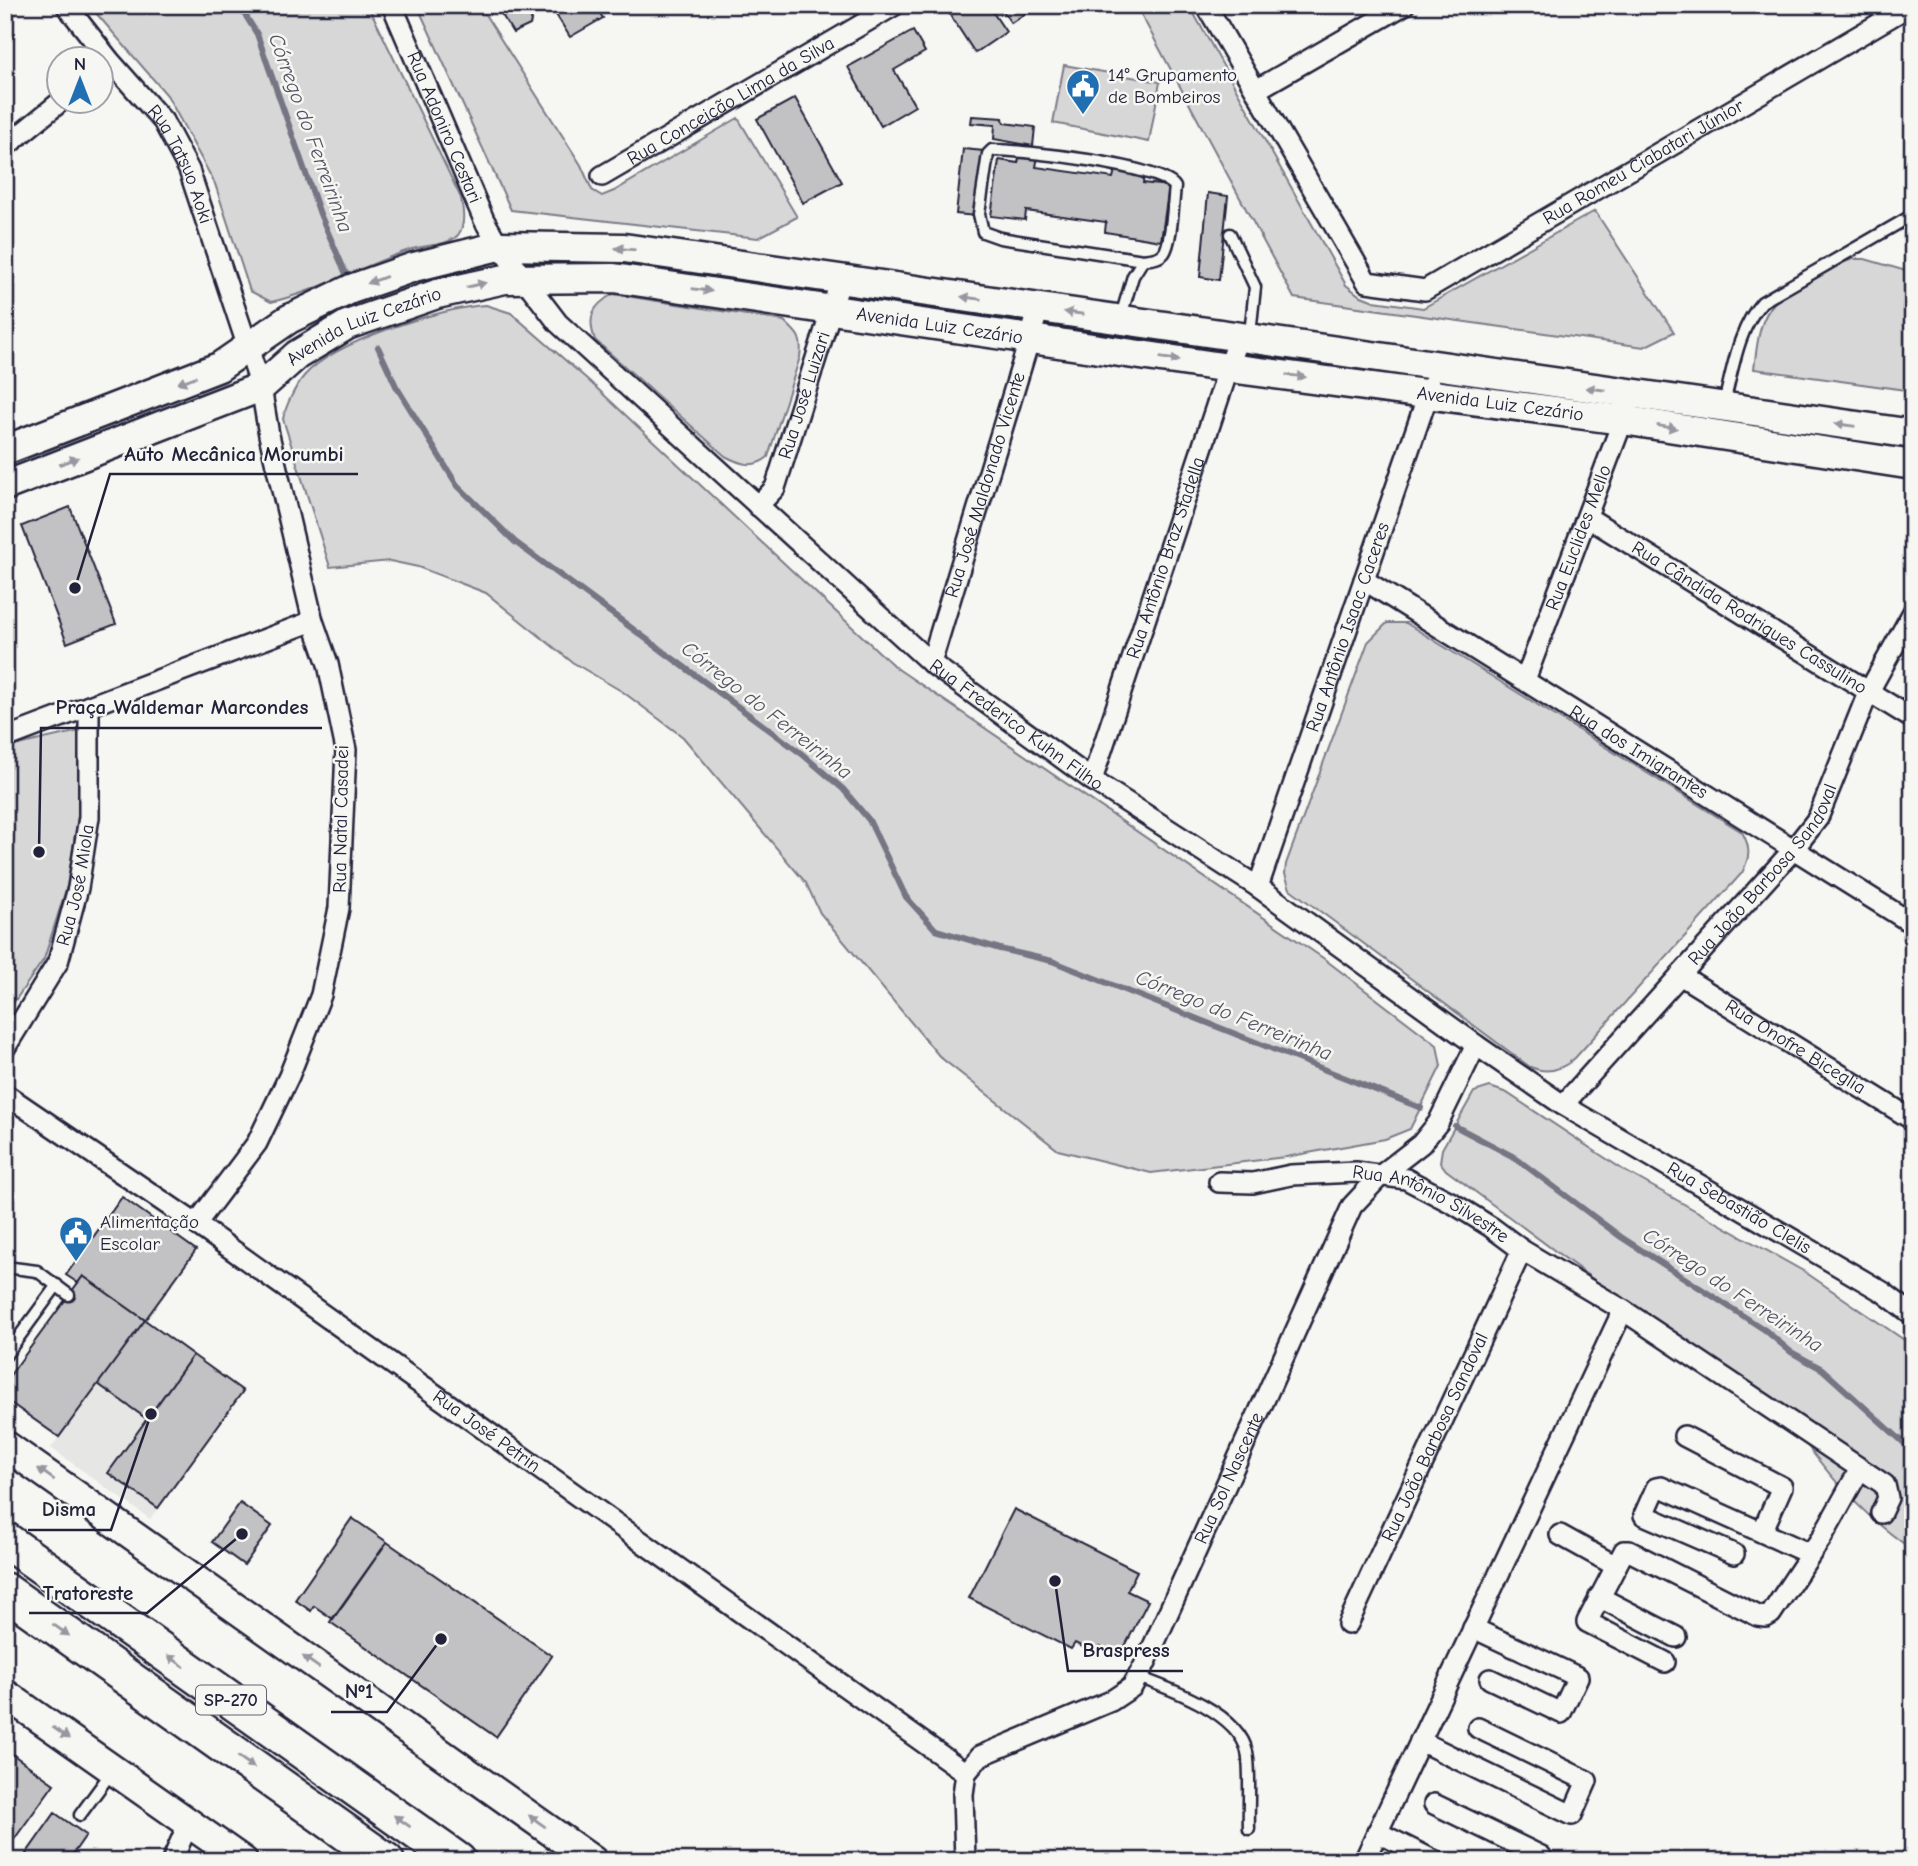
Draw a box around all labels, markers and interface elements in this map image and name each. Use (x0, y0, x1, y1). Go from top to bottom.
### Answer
water label: Córrego do Ferreirinha (264, 30, 358, 236)
street label: Rua Conceição Lima da Silva (623, 32, 838, 170)
north arrow (46, 46, 116, 116)
street label: Rua Adoniro Cestari (402, 48, 486, 206)
text: N (74, 53, 86, 75)
place label: 14° Grupamento de Bombeiros (1108, 64, 1237, 108)
public building icon: 14° Grupamento de Bombeiros (1064, 67, 1102, 116)
street label: Rua Romeu Ciabatari Júnior (1539, 94, 1748, 229)
street label: Rua Tatsuo Aoki (143, 100, 217, 227)
one-way arrow (613, 243, 635, 254)
one-way arrow (367, 275, 388, 286)
one-way arrow (465, 279, 487, 290)
street label: Avenida Luiz Cezário (282, 282, 444, 370)
one-way arrow (691, 285, 713, 296)
one-way arrow (960, 292, 982, 303)
street label: Avenida Luiz Cezário (855, 303, 1024, 349)
one-way arrow (1063, 307, 1085, 318)
street label: Rua José Luizari (774, 329, 835, 462)
one-way arrow (1159, 354, 1181, 365)
street label: Rua José Maldonado Vicente (940, 370, 1030, 600)
one-way arrow (1285, 371, 1307, 382)
one-way arrow (176, 374, 197, 385)
street label: Avenida Luiz Cezário (1416, 382, 1585, 426)
one-way arrow (1585, 383, 1607, 394)
one-way arrow (1834, 419, 1856, 430)
one-way arrow (1656, 422, 1678, 433)
callout: Auto Mecânica Morumbi (110, 432, 358, 474)
text: Auto Mecânica Morumbi (124, 442, 344, 466)
street label: Rua Antônio Braz Stadella (1122, 454, 1209, 662)
one-way arrow (59, 456, 80, 467)
street label: Rua Euclides Mello (1541, 462, 1616, 614)
street label: Rua Antônio Isaac Caceres (1301, 519, 1394, 735)
street label: Rua Cândida Rodrigues Cassulino (1628, 536, 1871, 699)
water label: Córrego do Ferreirinha (677, 636, 857, 784)
street label: Rua Frederico Kuhn Filho (925, 655, 1107, 795)
callout: Praça Waldemar Marcondes (41, 686, 322, 728)
text: Praça Waldemar Marcondes (56, 695, 308, 719)
street label: Rua dos Imigrantes (1565, 701, 1712, 804)
street label: Rua Natal Casadei (329, 745, 353, 893)
street label: Rua João Barbosa Sandoval (1684, 781, 1842, 970)
street label: Rua José Miola (52, 823, 99, 948)
water label: Córrego do Ferreirinha (1132, 965, 1336, 1065)
street label: Rua Onofre Biceglia (1721, 995, 1870, 1099)
street label: Rua Sebastião Clelis (1663, 1157, 1815, 1259)
street label: Rua Antônio Silvestre (1351, 1161, 1513, 1247)
place label: Alimentação Escolar (100, 1211, 199, 1255)
public building icon: Alimentação Escolar (57, 1214, 95, 1263)
water label: Córrego do Ferreirinha (1639, 1223, 1828, 1357)
street label: Rua João Barbosa Sandoval (1377, 1329, 1493, 1545)
street label: Rua José Petrin (429, 1385, 545, 1477)
street label: Rua Sol Nascente (1190, 1409, 1268, 1547)
one-way arrow (37, 1467, 55, 1481)
callout: Disma (28, 1488, 111, 1530)
text: Disma (42, 1497, 96, 1521)
callout: Tratoreste (29, 1571, 147, 1613)
text: Tratoreste (43, 1581, 133, 1605)
one-way arrow (52, 1623, 70, 1637)
callout: Braspress (1068, 1629, 1183, 1671)
text: Braspress (1082, 1638, 1170, 1662)
one-way arrow (167, 1654, 185, 1668)
one-way arrow (302, 1655, 320, 1669)
callout: Nº1 (331, 1670, 387, 1712)
text: Nº1 (345, 1679, 373, 1703)
road number: SP-270 (196, 1686, 266, 1714)
one-way arrow (52, 1726, 70, 1740)
one-way arrow (237, 1755, 255, 1769)
one-way arrow (393, 1814, 411, 1828)
one-way arrow (528, 1814, 546, 1828)

